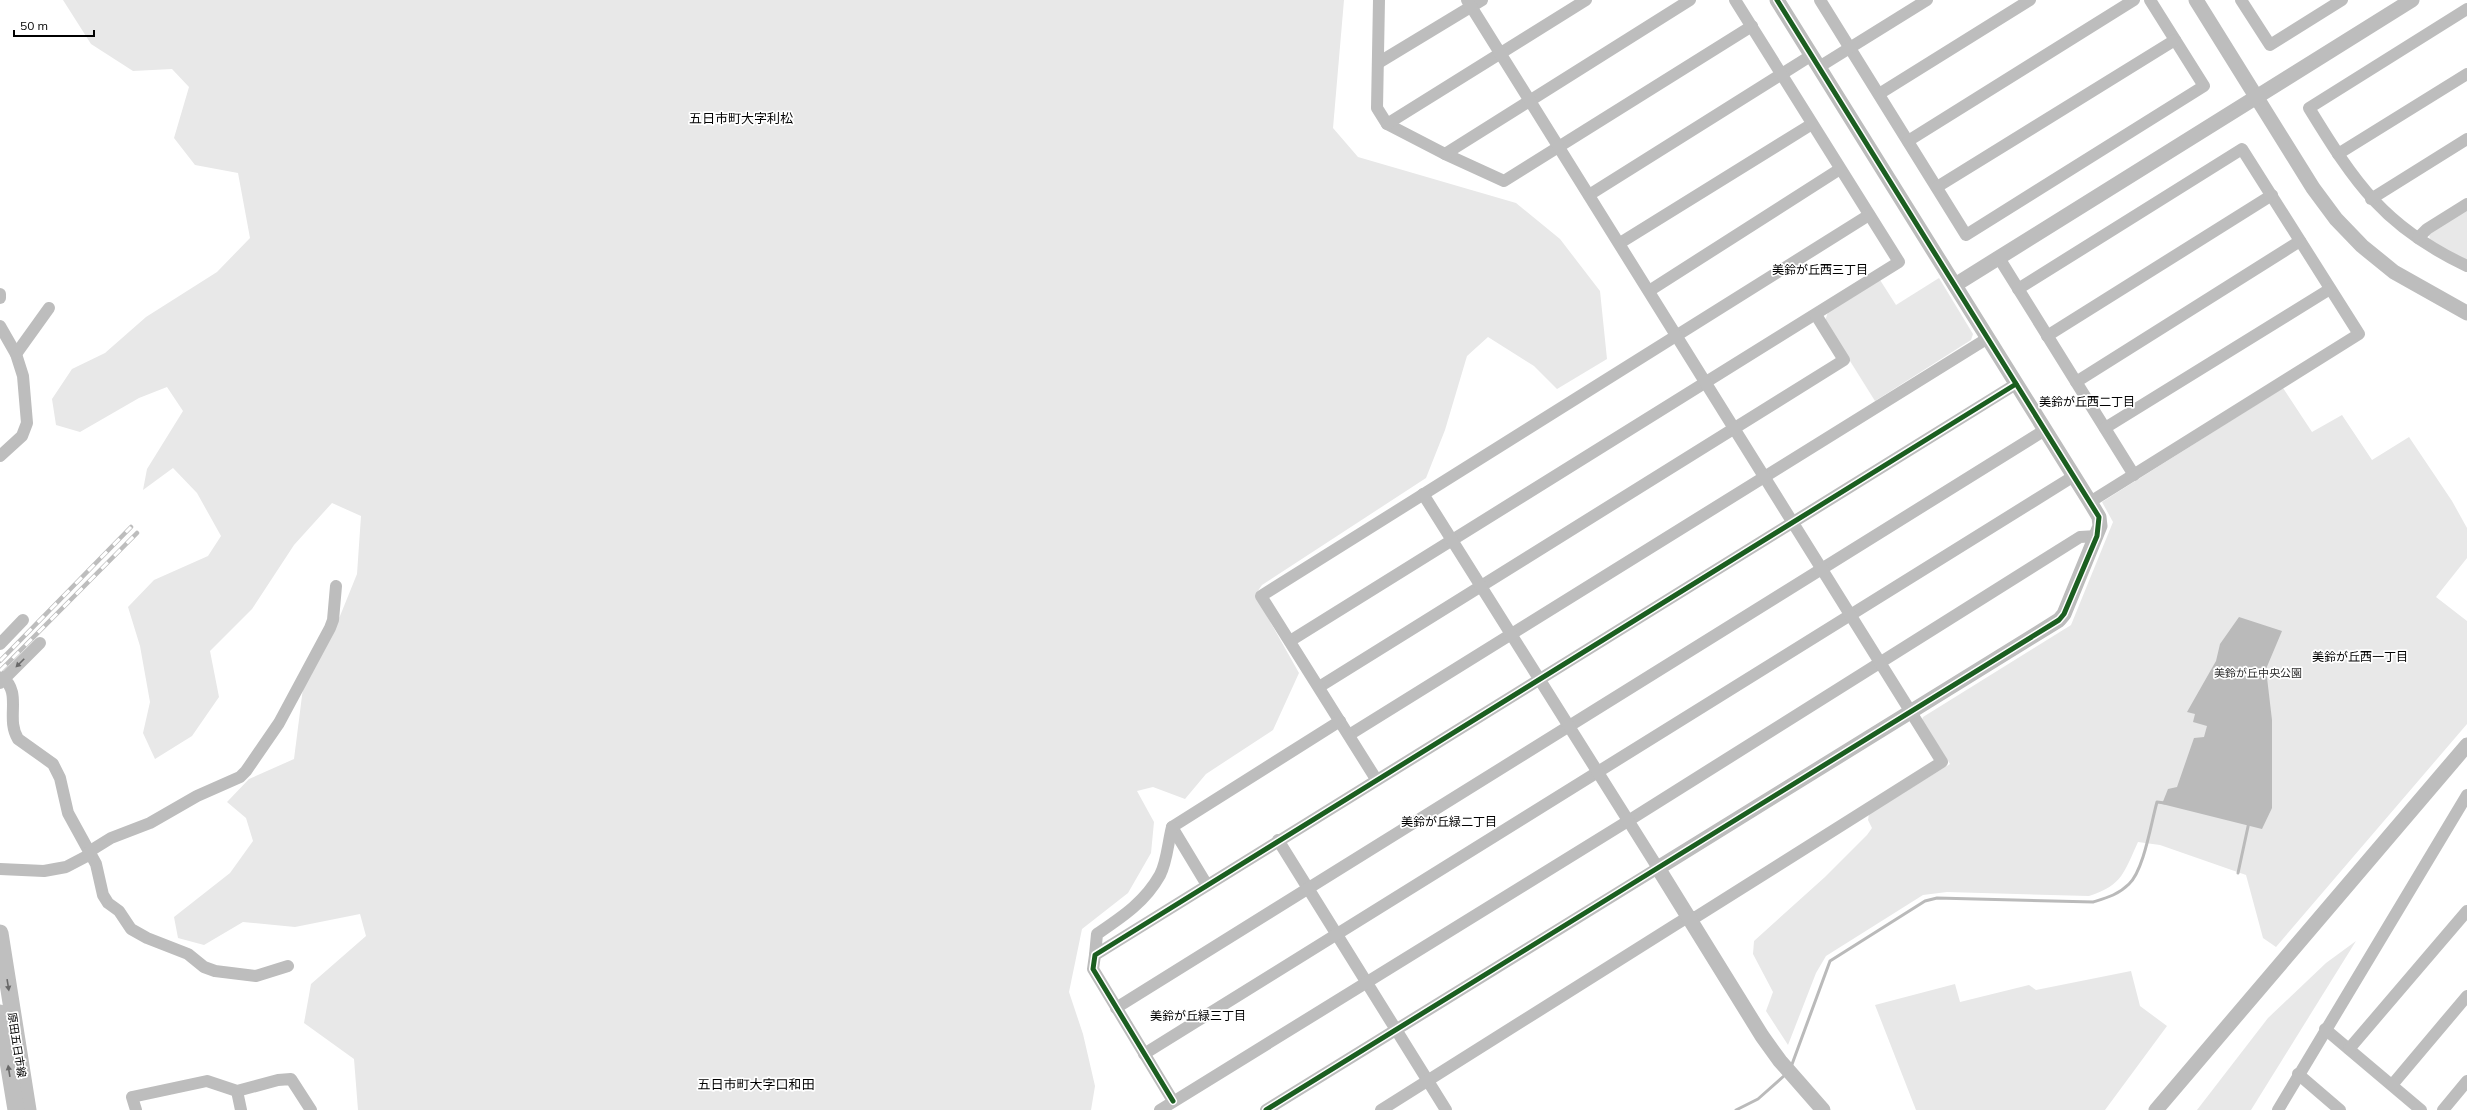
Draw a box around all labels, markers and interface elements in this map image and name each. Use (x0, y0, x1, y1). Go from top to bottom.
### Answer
scale bar (14, 12, 94, 38)
text: 50 m (20, 18, 48, 33)
district label: 五日市町大字利松 (689, 110, 793, 126)
district label: 美鈴が丘西三丁目 (1772, 262, 1868, 277)
district label: 美鈴が丘西二丁目 (2039, 394, 2135, 409)
district label: 美鈴が丘西一丁目 (2312, 649, 2408, 664)
one-way arrow (15, 658, 25, 668)
park label: 美鈴が丘中央公園 (2214, 666, 2302, 680)
district label: 美鈴が丘緑二丁目 (1401, 814, 1497, 829)
one-way arrow (5, 979, 11, 991)
district label: 美鈴が丘緑三丁目 (1150, 1008, 1246, 1023)
street label: 原田五日市線 (5, 1011, 29, 1079)
one-way arrow (6, 1065, 12, 1078)
district label: 五日市町大字口和田 (697, 1076, 815, 1092)

